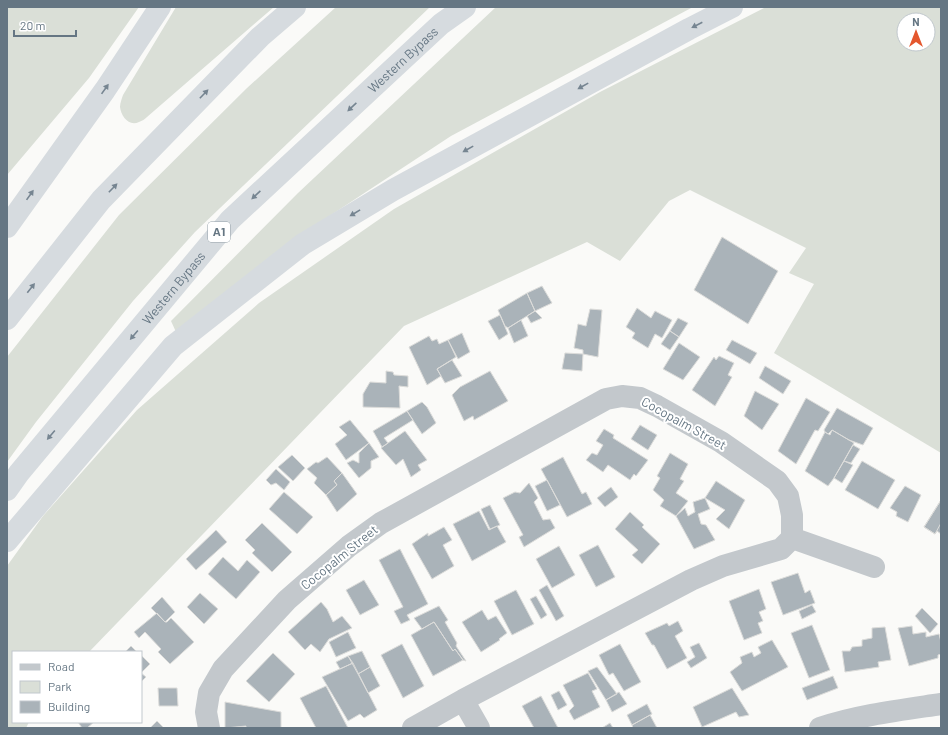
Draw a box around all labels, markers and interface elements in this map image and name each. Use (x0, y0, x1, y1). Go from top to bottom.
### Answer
scale bar (14, 12, 76, 38)
north arrow (896, 12, 936, 52)
text: N (912, 15, 920, 28)
text: 20 m (20, 18, 46, 32)
one-way arrow (691, 21, 703, 28)
street label: Western Bypass (364, 23, 441, 96)
one-way arrow (577, 83, 588, 90)
one-way arrow (101, 84, 109, 95)
one-way arrow (199, 89, 209, 99)
one-way arrow (347, 102, 357, 112)
one-way arrow (463, 145, 474, 152)
one-way arrow (108, 183, 117, 192)
one-way arrow (25, 190, 34, 201)
one-way arrow (251, 190, 261, 200)
one-way arrow (349, 209, 361, 216)
road number: A1 (208, 222, 230, 242)
street label: Western Bypass (139, 248, 208, 327)
one-way arrow (27, 283, 36, 294)
one-way arrow (129, 329, 138, 340)
street label: Cocopalm Street (639, 393, 729, 453)
one-way arrow (46, 429, 55, 440)
street label: Cocopalm Street (297, 521, 381, 593)
legend (12, 651, 142, 723)
text: Road (48, 659, 75, 673)
text: Park (48, 679, 72, 693)
text: Building (48, 699, 90, 713)

